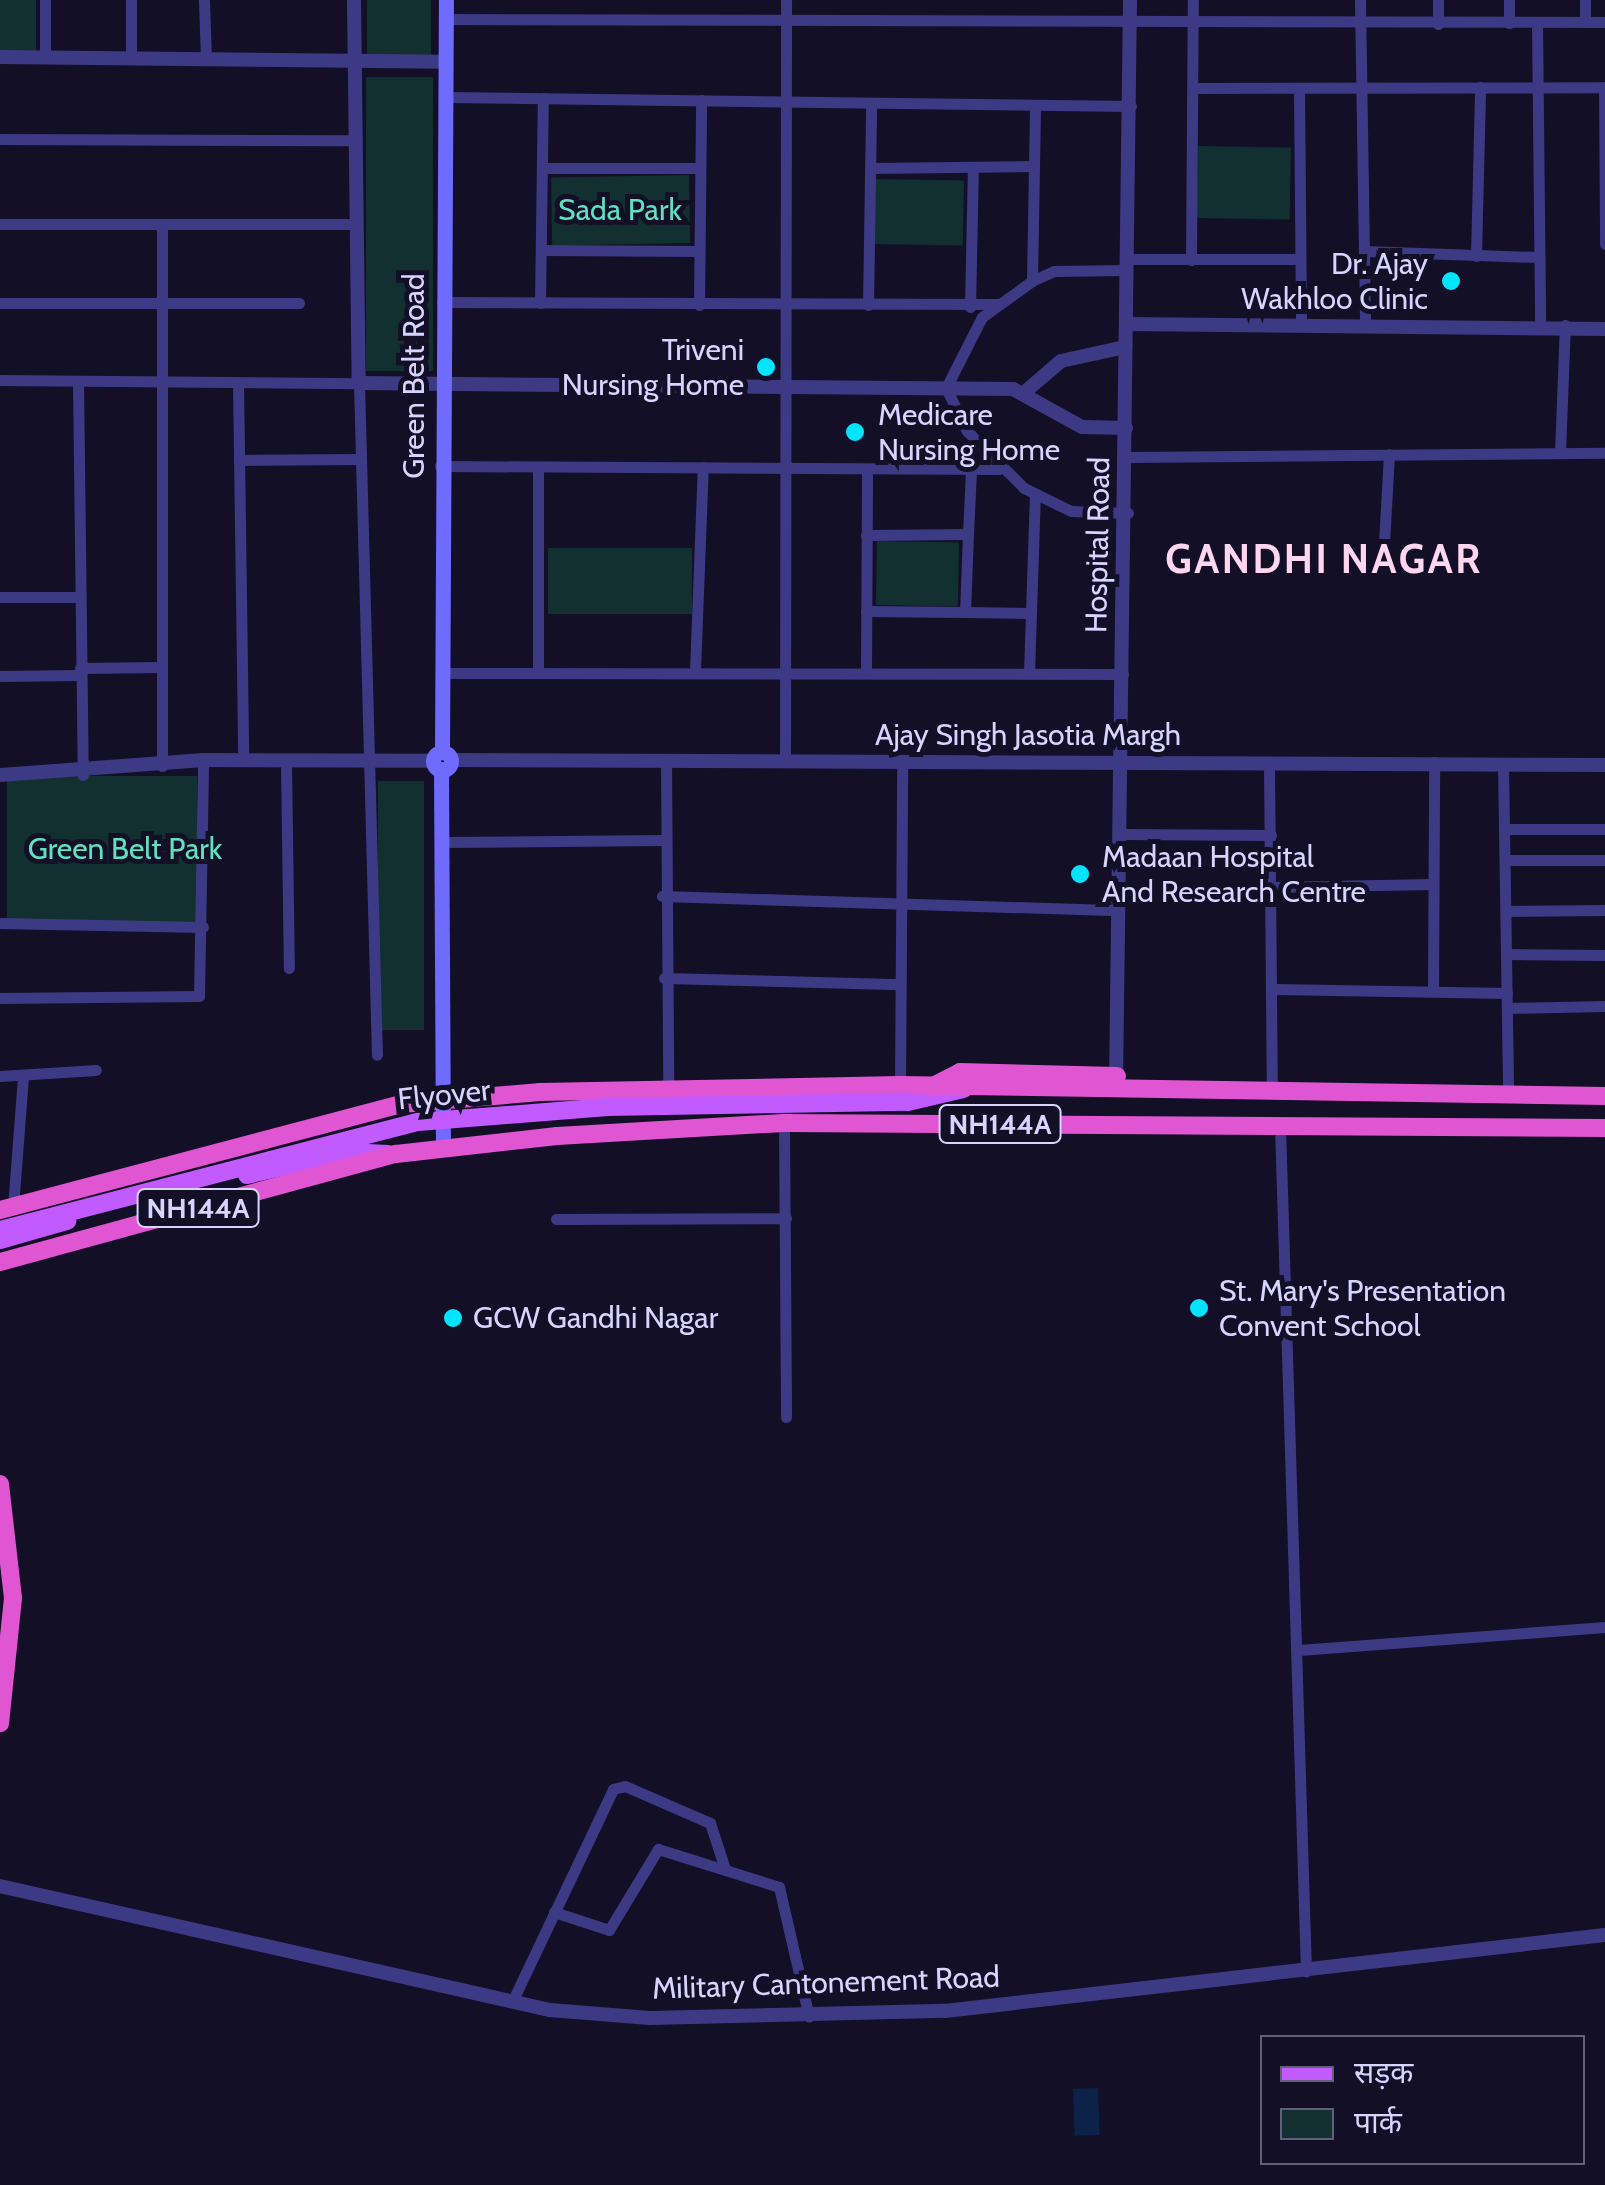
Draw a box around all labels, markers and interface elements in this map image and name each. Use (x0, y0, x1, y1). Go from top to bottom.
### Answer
park label: Sada Park (558, 192, 682, 228)
place label: Dr. Ajay Wakhloo Clinic (1241, 246, 1428, 316)
marker: Dr. Ajay Wakhloo Clinic (1438, 268, 1464, 294)
street label: Green Belt Road (396, 273, 432, 479)
place label: Triveni Nursing Home (562, 332, 744, 402)
marker: Triveni Nursing Home (753, 354, 779, 380)
place label: Medicare Nursing Home (878, 397, 1060, 468)
marker: Medicare Nursing Home (842, 419, 868, 445)
street label: Hospital Road (1078, 457, 1118, 633)
district label: GANDHI NAGAR (1165, 535, 1483, 583)
street label: Ajay Singh Jasotia Margh (875, 717, 1181, 753)
park label: Green Belt Park (28, 831, 222, 867)
place label: Madaan Hospital And Research Centre (1102, 839, 1366, 910)
marker: Madaan Hospital And Research Centre (1067, 861, 1093, 887)
street label: Flyover (396, 1072, 492, 1118)
road number: NH144A (938, 1101, 1062, 1147)
road number: NH144A (136, 1185, 260, 1231)
place label: St. Mary's Presentation Convent School (1219, 1273, 1506, 1344)
marker: St. Mary's Presentation Convent School (1188, 1297, 1210, 1319)
place label: GCW Gandhi Nagar (473, 1300, 718, 1336)
marker: GCW Gandhi Nagar (442, 1307, 464, 1329)
street label: Military Cantonement Road (652, 1959, 1000, 2007)
legend (1260, 2035, 1585, 2165)
text: सड़क (1354, 2054, 1413, 2091)
text: पार्क (1354, 2104, 1402, 2141)

